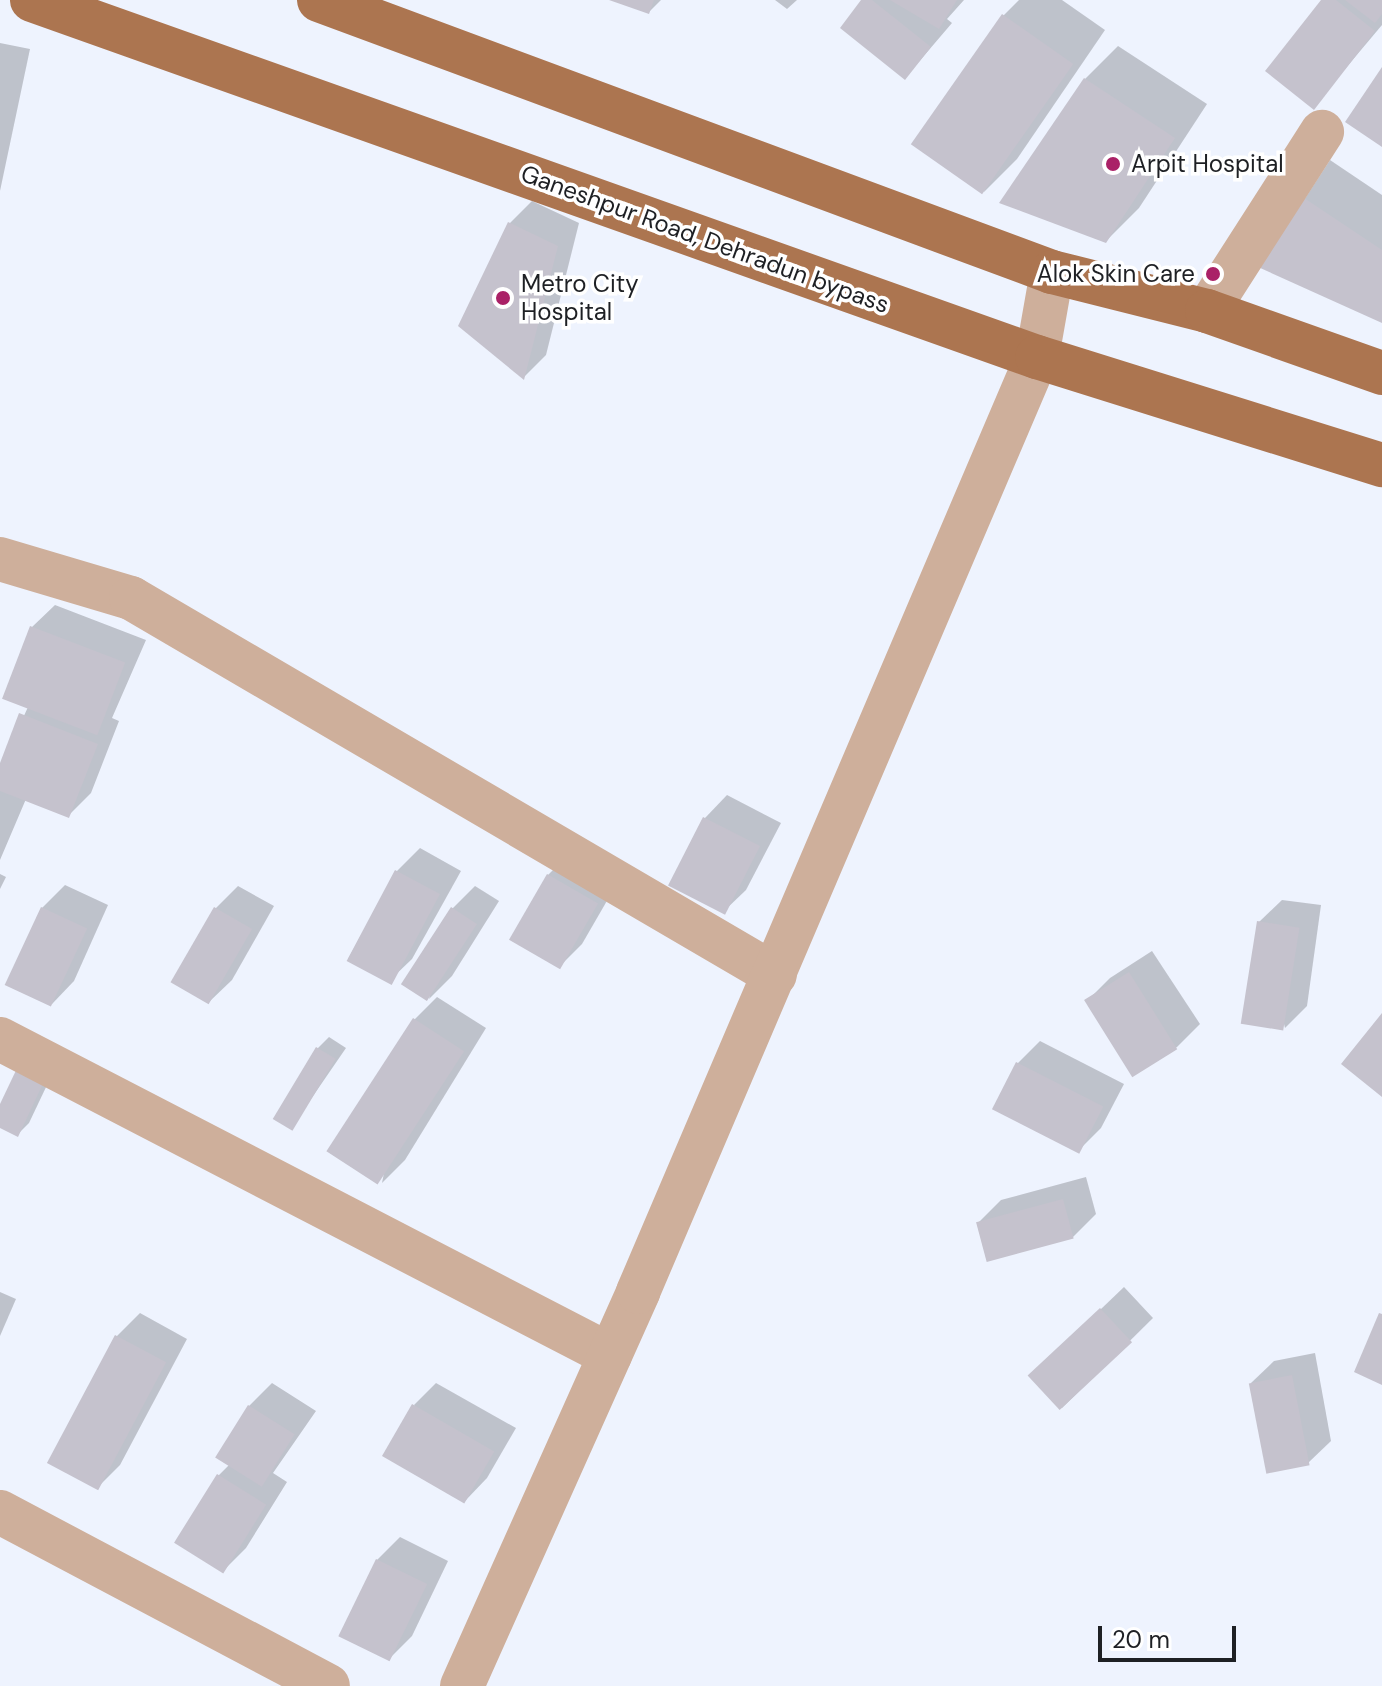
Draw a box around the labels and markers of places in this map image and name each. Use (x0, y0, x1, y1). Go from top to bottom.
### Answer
place label: Arpit Hospital (1131, 150, 1284, 178)
marker: Arpit Hospital (1102, 153, 1124, 175)
place label: Alok Skin Care (1037, 260, 1195, 288)
marker: Alok Skin Care (1202, 263, 1224, 285)
place label: Metro City Hospital (521, 270, 639, 326)
marker: Metro City Hospital (492, 287, 514, 309)

